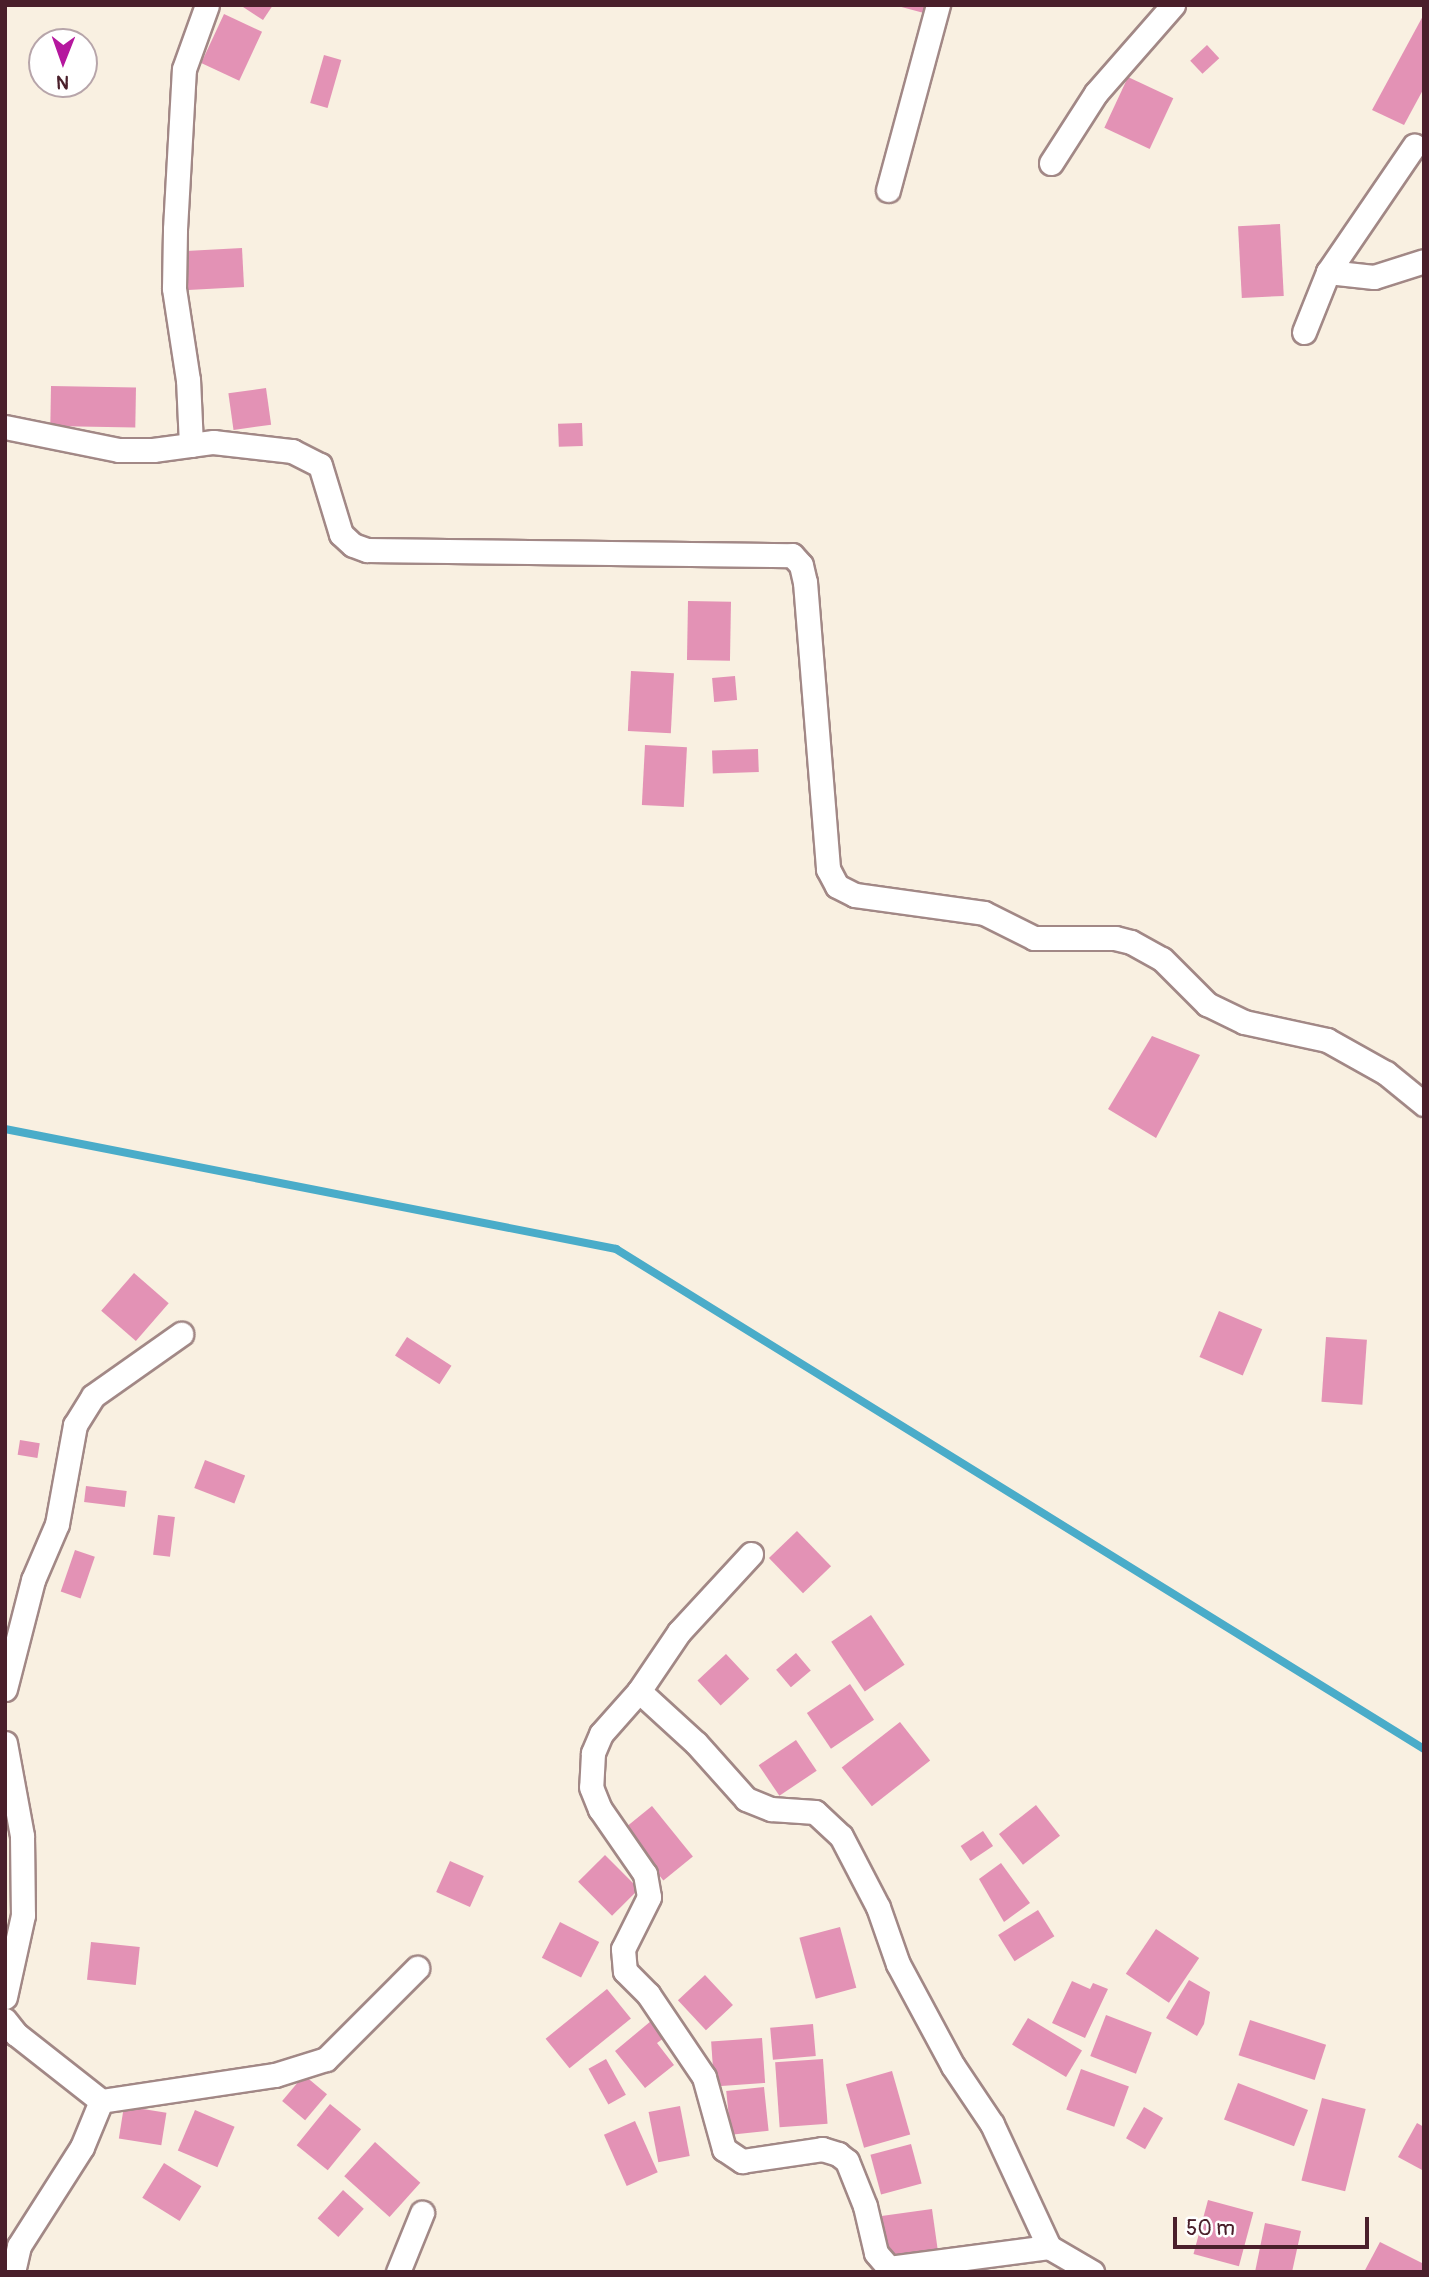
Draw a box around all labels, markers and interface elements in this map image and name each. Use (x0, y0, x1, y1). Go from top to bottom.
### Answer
north arrow (28, 28, 98, 98)
text: N (56, 70, 69, 94)
scale bar (1177, 2204, 1373, 2248)
text: 50 m (1186, 2215, 1235, 2242)

